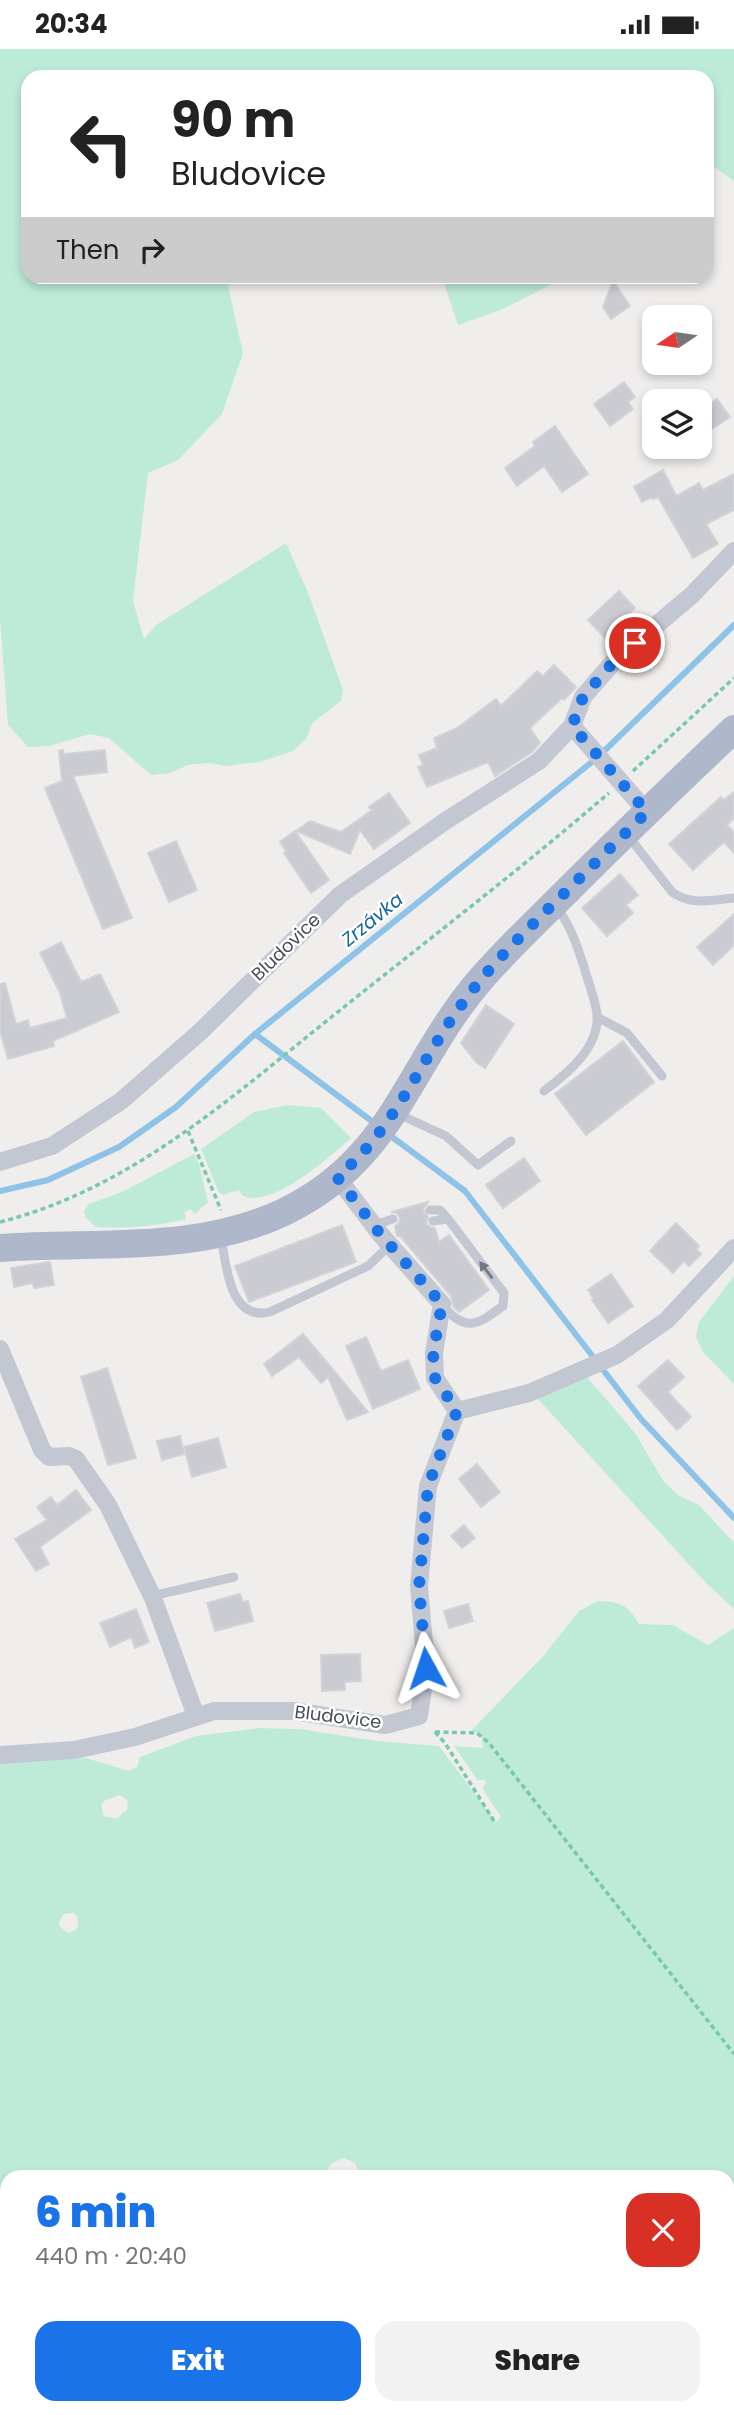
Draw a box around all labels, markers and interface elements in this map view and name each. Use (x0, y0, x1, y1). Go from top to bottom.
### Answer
text: 20:34 (35, 6, 108, 42)
text: 90 m (171, 86, 295, 154)
icon: left (56, 98, 147, 189)
text: Bludovice (171, 151, 326, 196)
icon: right (133, 231, 171, 269)
text: Then (56, 232, 119, 268)
north arrow (642, 305, 712, 375)
map controls (642, 305, 712, 459)
button: layers (642, 389, 712, 459)
pin (605, 613, 665, 673)
icon: arrive (616, 624, 654, 662)
water label: Zrzávka (335, 886, 409, 953)
street label: Bludovice (246, 907, 326, 986)
one-way arrow (480, 1261, 494, 1279)
position arrow (389, 1631, 463, 1705)
street label: Bludovice (293, 1699, 383, 1734)
text: 6 min (35, 2183, 156, 2242)
button: close (626, 2193, 700, 2267)
text: 440 m · 20:40 (35, 2240, 187, 2272)
button: Exit (35, 2321, 361, 2401)
button: Share (375, 2321, 700, 2401)

